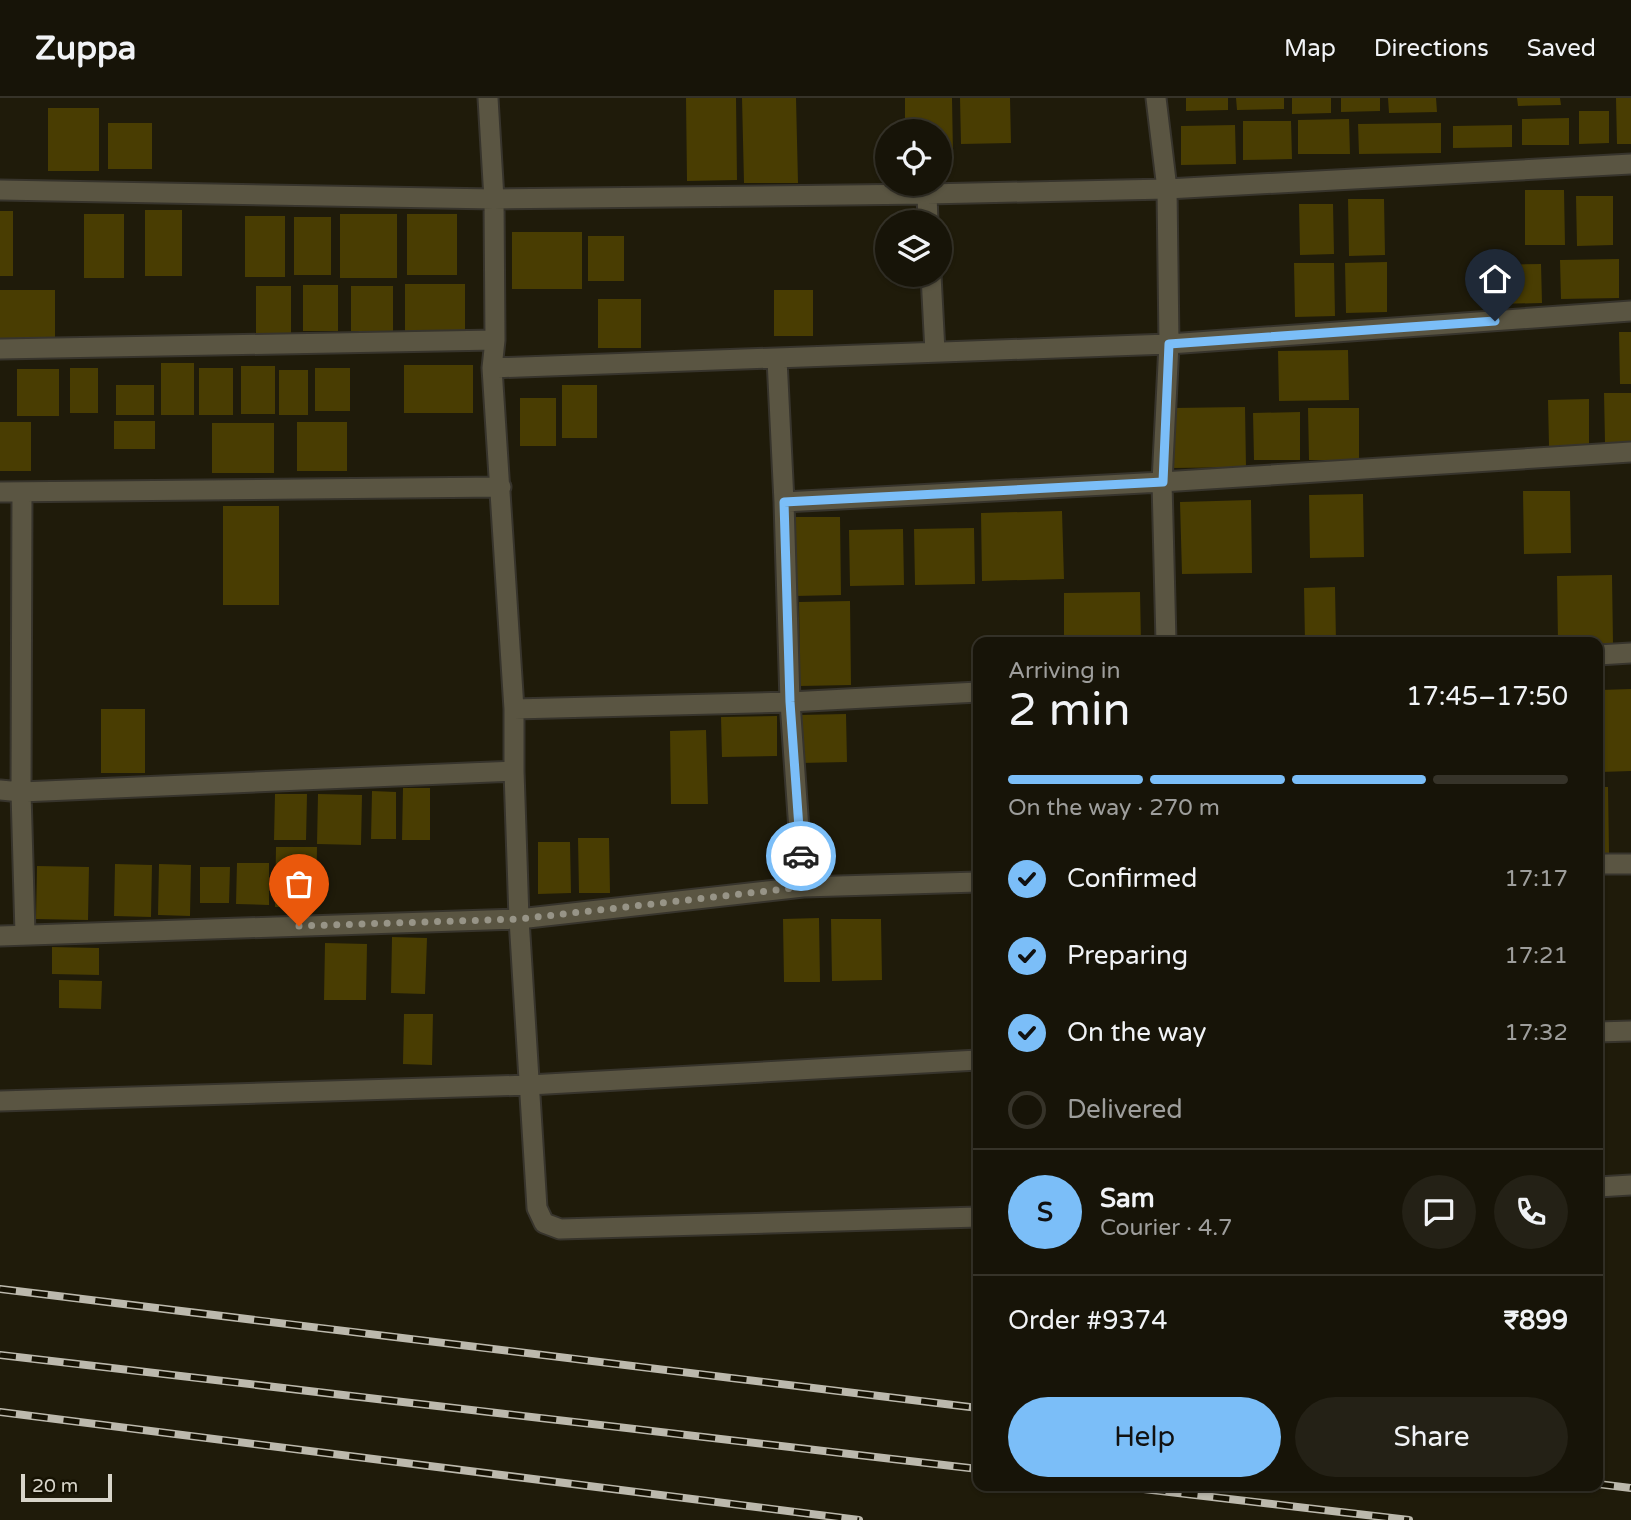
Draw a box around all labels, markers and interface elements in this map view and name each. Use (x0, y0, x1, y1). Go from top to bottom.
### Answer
text: Zuppa (35, 29, 136, 68)
text: Map (1284, 34, 1336, 63)
text: Directions (1374, 34, 1489, 63)
text: Saved (1527, 34, 1596, 63)
map controls (875, 119, 952, 287)
button: locate (875, 119, 952, 196)
button: layers (875, 210, 952, 287)
pin (1465, 249, 1525, 321)
icon: home (1476, 260, 1514, 298)
text: Arriving in (1008, 657, 1121, 685)
text: 17:45–17:50 (1406, 681, 1568, 712)
text: 2 min (1008, 683, 1131, 738)
text: On the way · 270 m (1008, 794, 1220, 822)
courier (766, 821, 836, 891)
icon: car (782, 837, 820, 875)
pin (269, 854, 329, 926)
icon: check (1008, 860, 1046, 898)
text: Confirmed (1067, 863, 1197, 894)
icon: bag (280, 865, 318, 903)
text: 17:17 (1504, 865, 1568, 893)
icon: check (1008, 937, 1046, 975)
text: Preparing (1067, 940, 1188, 971)
text: 17:21 (1504, 942, 1568, 970)
icon: check (1008, 1014, 1046, 1052)
text: On the way (1067, 1017, 1207, 1048)
text: 17:32 (1504, 1019, 1568, 1047)
text: Delivered (1067, 1094, 1183, 1125)
button: chat (1402, 1175, 1476, 1249)
button: phone (1494, 1175, 1568, 1249)
text: Sam (1100, 1183, 1155, 1214)
text: S (1037, 1197, 1053, 1228)
text: Courier · 4.7 (1100, 1214, 1233, 1242)
text: Order #9374 (1008, 1305, 1168, 1336)
text: ₹899 (1504, 1305, 1568, 1336)
button: Help (1008, 1397, 1281, 1477)
button: Share (1295, 1397, 1568, 1477)
scale bar (21, 1471, 112, 1503)
text: 20 m (32, 1475, 78, 1497)

